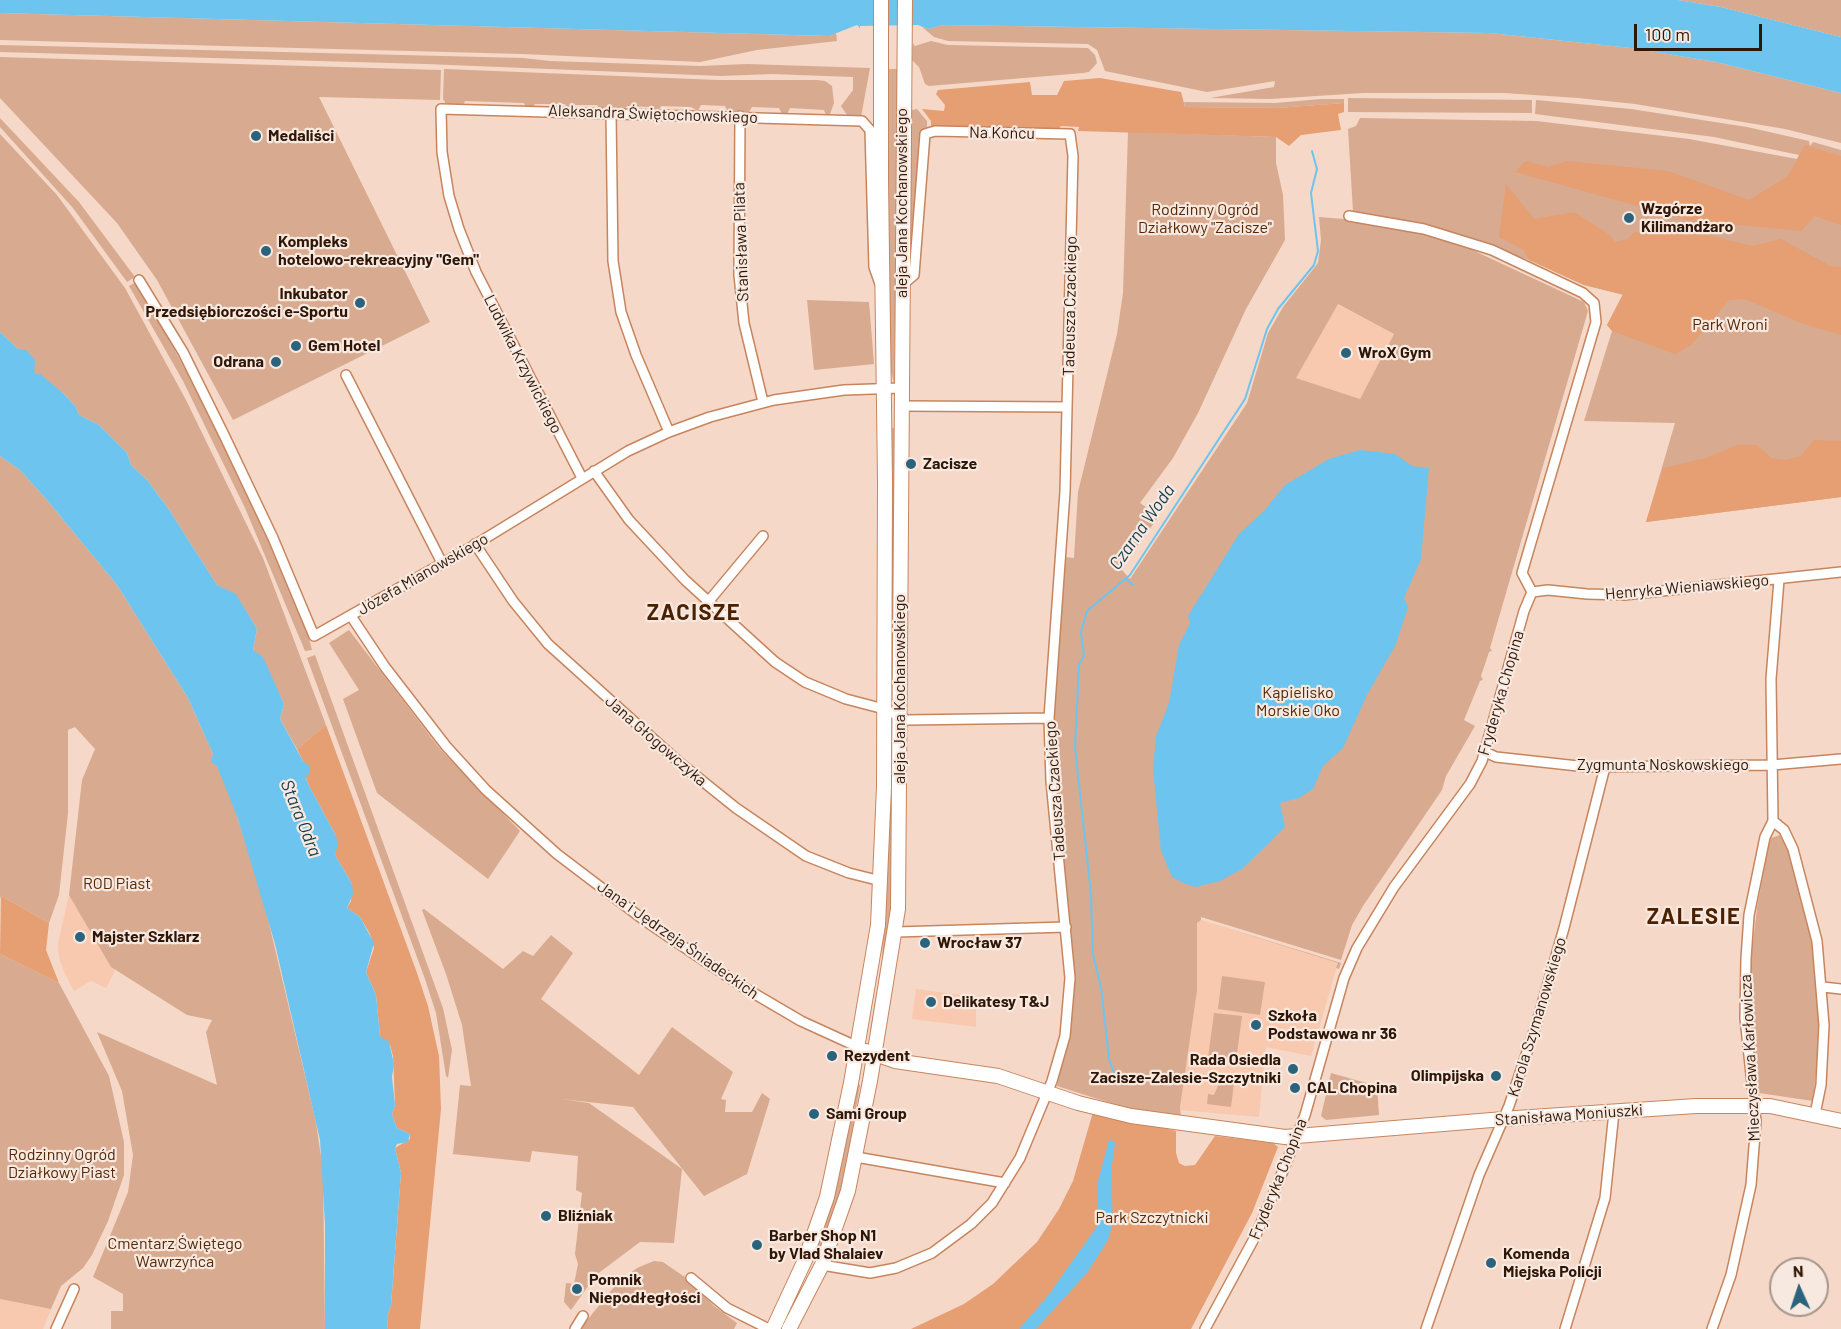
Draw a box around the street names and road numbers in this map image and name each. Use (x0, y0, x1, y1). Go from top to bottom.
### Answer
street label: Aleksandra Świętochowskiego (548, 101, 758, 127)
street label: aleja Jana Kochanowskiego (892, 108, 912, 298)
street label: Na Końcu (969, 123, 1035, 143)
street label: Stanisława Pilata (729, 182, 753, 302)
street label: Tadeusza Czackiego (1059, 236, 1081, 376)
street label: Ludwika Krzywickiego (480, 291, 566, 437)
street label: Józefa Mianowskiego (354, 529, 492, 619)
street label: Henryka Wieniawskiego (1604, 570, 1770, 604)
street label: aleja Jana Kochanowskiego (890, 594, 910, 784)
street label: Fryderyka Chopina (1474, 628, 1528, 758)
street label: Jana Głogowczyka (601, 692, 711, 790)
street label: Tadeusza Czackiego (1041, 720, 1069, 862)
street label: Zygmunta Noskowskiego (1577, 755, 1749, 775)
street label: Jana i Jędrzeja Śniadeckich (594, 877, 762, 1003)
street label: Karola Szymanowskiego (1504, 935, 1570, 1099)
street label: Mieczysława Karłowicza (1736, 974, 1764, 1142)
street label: Stanisława Moniuszki (1494, 1100, 1644, 1130)
street label: Fryderyka Chopina (1245, 1116, 1311, 1242)

